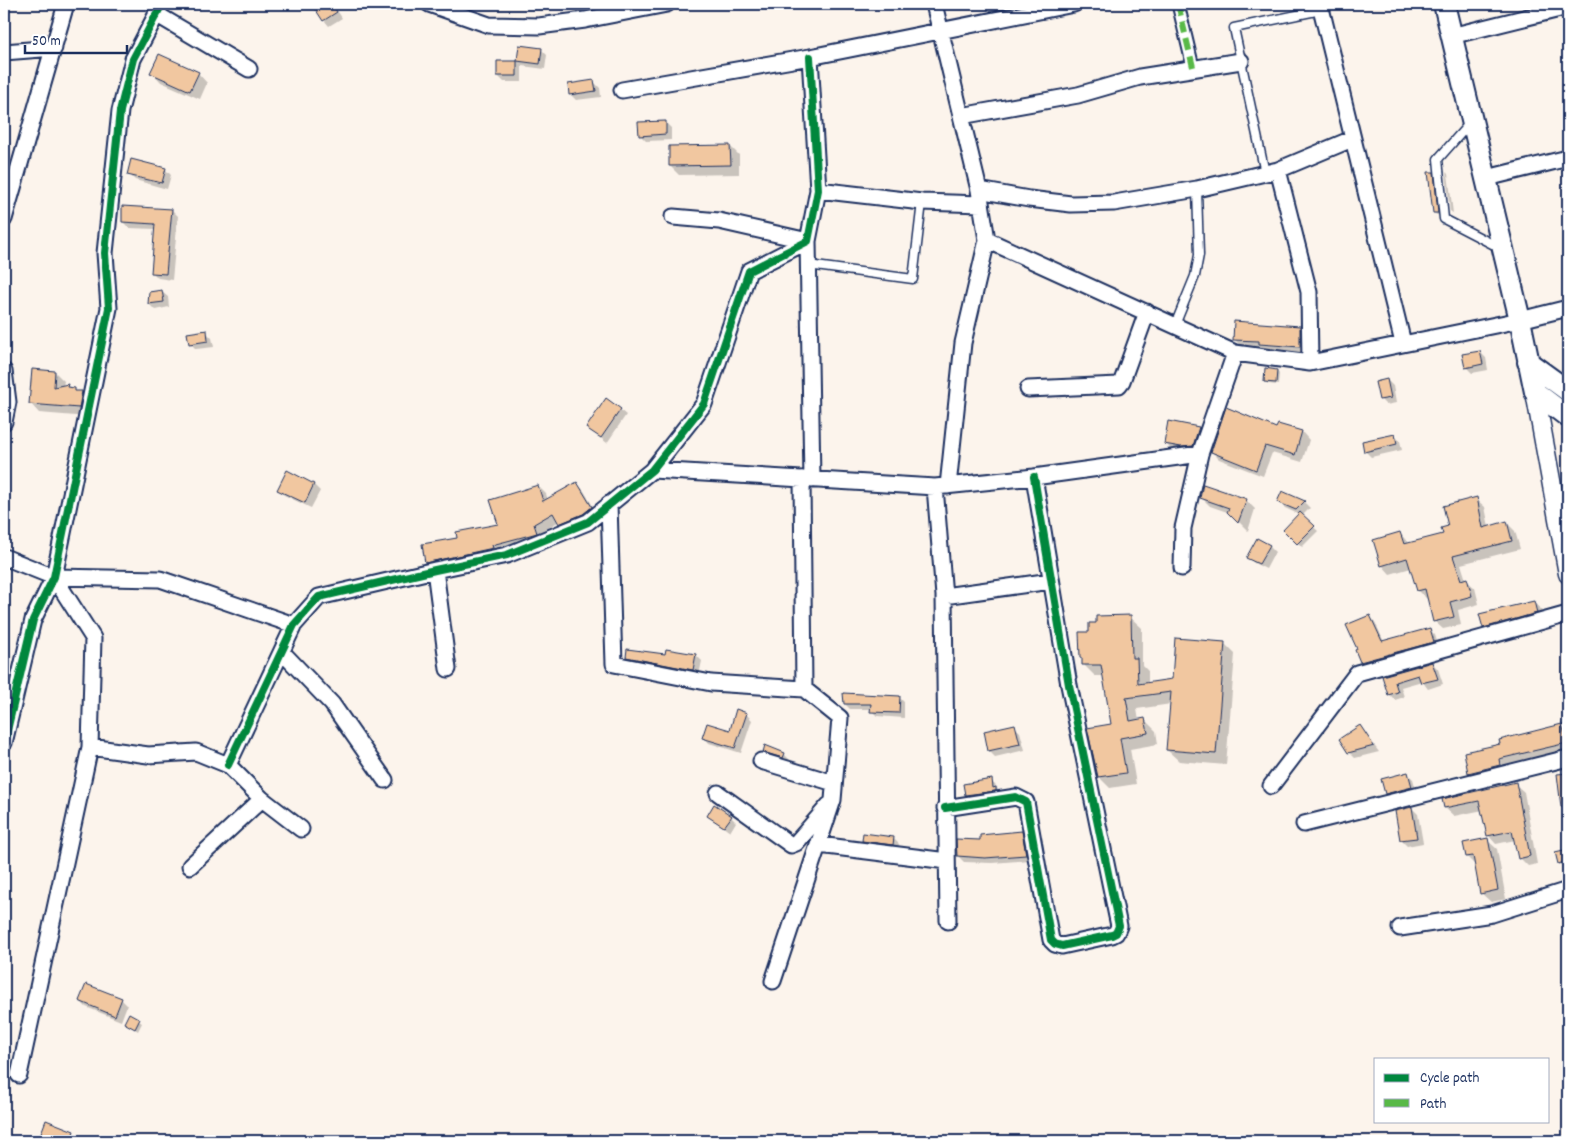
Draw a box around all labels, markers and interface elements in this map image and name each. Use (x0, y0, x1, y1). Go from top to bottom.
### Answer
scale bar (25, 22, 128, 54)
text: 50 m (32, 31, 61, 53)
legend (1374, 1058, 1550, 1122)
text: Cycle path (1420, 1068, 1480, 1090)
text: Path (1420, 1094, 1446, 1116)

